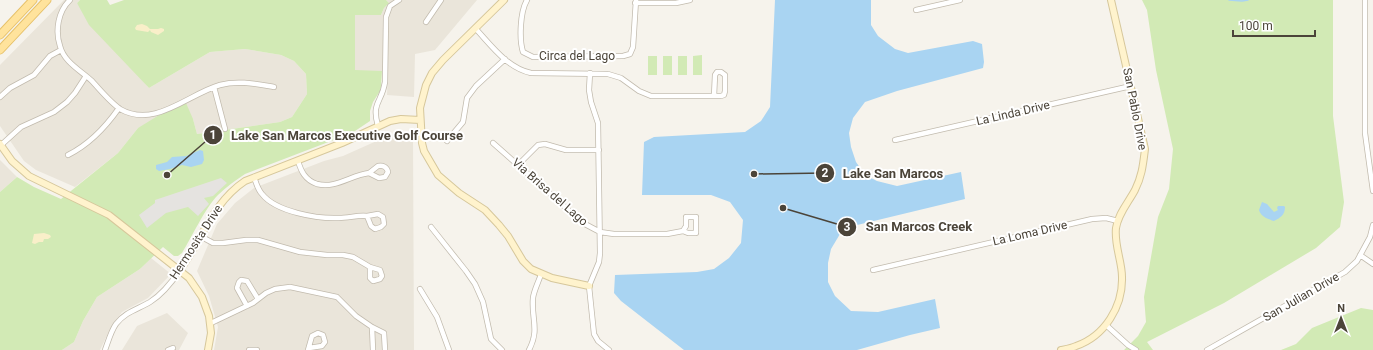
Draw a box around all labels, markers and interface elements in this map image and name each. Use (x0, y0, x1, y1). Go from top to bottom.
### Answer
scale bar (1233, 12, 1315, 38)
text: 100 m (1239, 19, 1273, 33)
street label: Circa del Lago (539, 49, 615, 63)
street label: San Pablo Drive (1120, 67, 1150, 151)
street label: La Linda Drive (975, 98, 1051, 128)
callout: Lake San Marcos Executive Golf Course (203, 123, 471, 148)
text: 1 (210, 128, 216, 142)
text: Lake San Marcos Executive Golf Course (231, 128, 463, 143)
street label: Via Brisa del Lago (509, 155, 591, 229)
callout: Lake San Marcos (815, 161, 952, 186)
text: 2 (822, 166, 829, 180)
text: Lake San Marcos (843, 166, 943, 181)
street label: Hermosita Drive (167, 202, 225, 282)
callout: San Marcos Creek (837, 214, 980, 239)
street label: La Loma Drive (991, 218, 1069, 248)
text: San Marcos Creek (866, 219, 973, 234)
text: 3 (844, 220, 851, 234)
street label: San Julian Drive (1261, 270, 1341, 324)
north arrow (1321, 298, 1361, 338)
text: N (1337, 302, 1345, 315)

